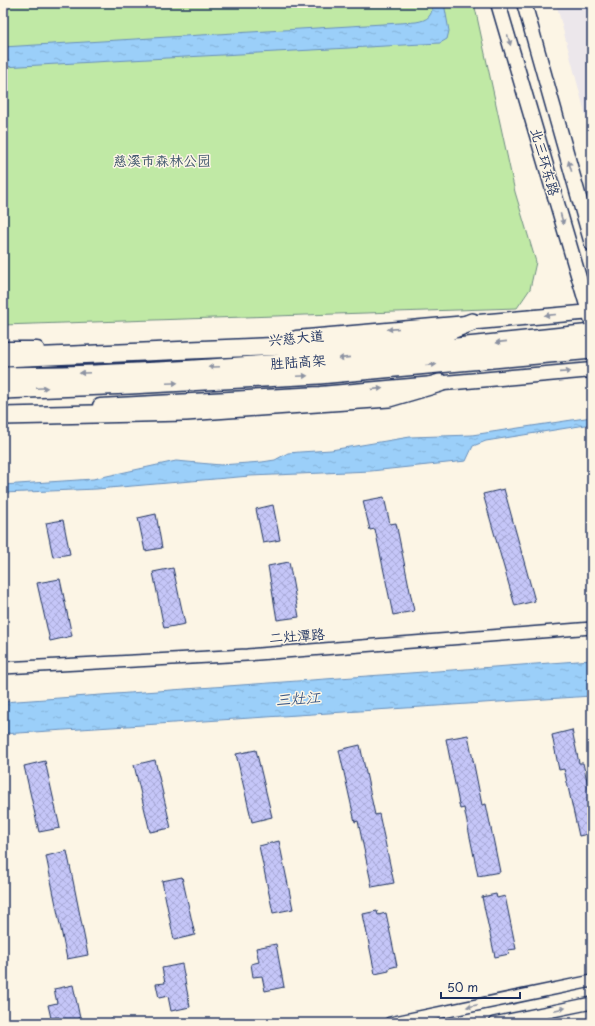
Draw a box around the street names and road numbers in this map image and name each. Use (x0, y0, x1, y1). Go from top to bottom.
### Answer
street label: 北三环东路 (526, 125, 565, 198)
street label: 兴慈大道 (267, 325, 325, 350)
street label: 胜陆高架 (269, 349, 327, 374)
street label: 二灶潭路 (268, 623, 326, 648)

